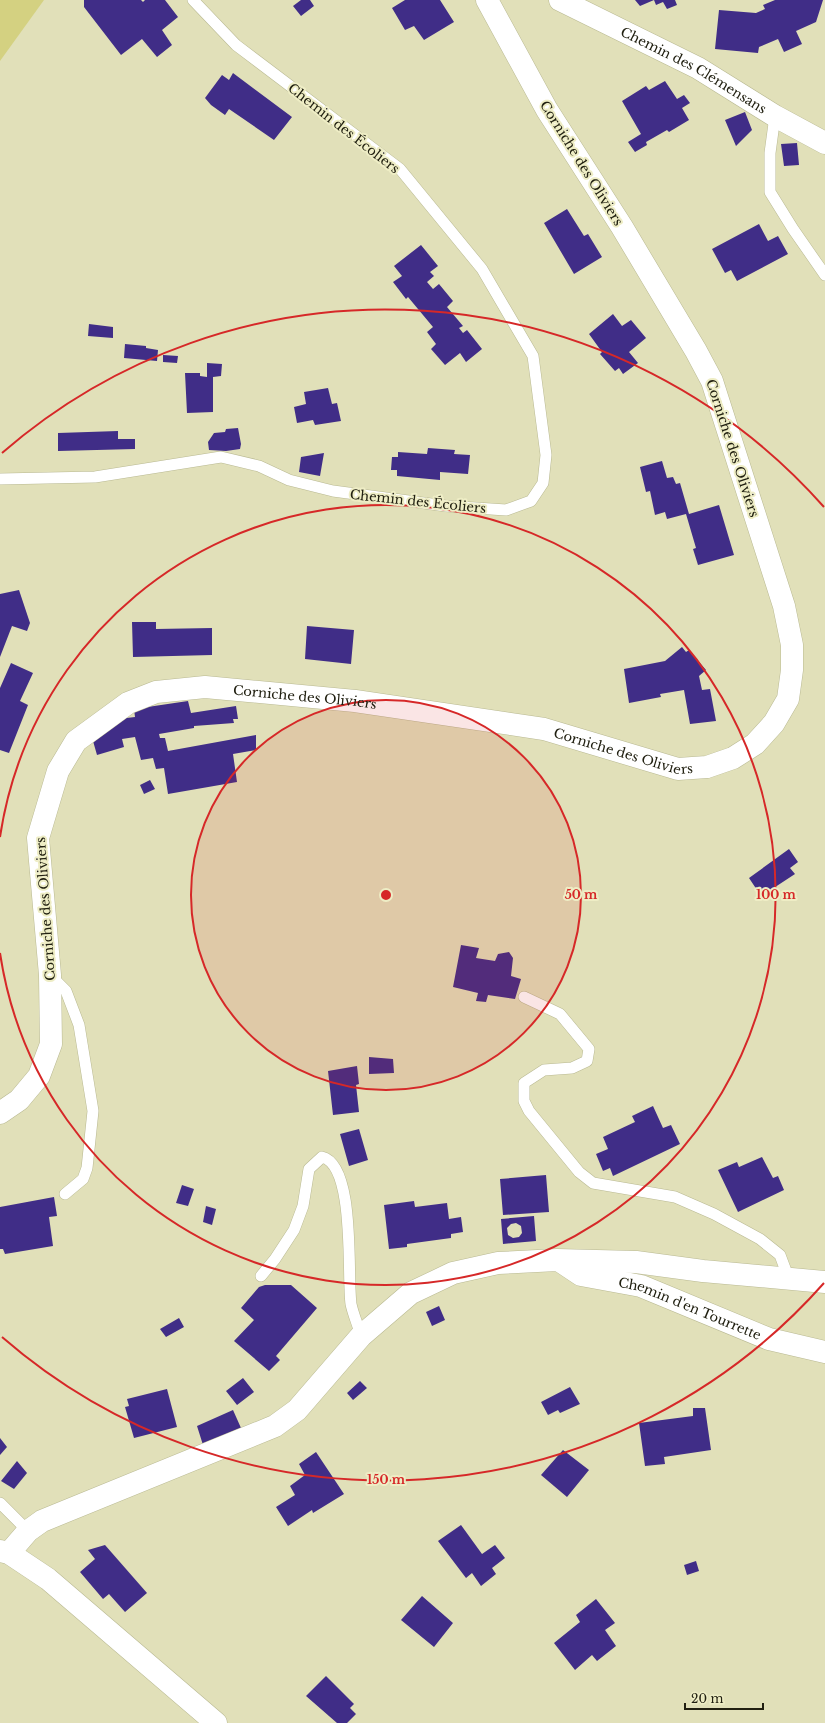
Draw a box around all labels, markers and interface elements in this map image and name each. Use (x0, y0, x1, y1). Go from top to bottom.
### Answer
street label: Chemin des Clémensans (618, 23, 770, 118)
street label: Chemin des Écoliers (285, 80, 403, 177)
street label: Corniche des Oliviers (536, 98, 627, 229)
street label: Corniche des Oliviers (702, 377, 763, 519)
street label: Chemin des Écoliers (349, 486, 487, 517)
street label: Corniche des Oliviers (232, 682, 378, 713)
street label: Corniche des Oliviers (552, 724, 694, 778)
street label: Corniche des Oliviers (32, 836, 59, 981)
text: 50 m (565, 887, 598, 902)
text: 100 m (756, 887, 797, 902)
centre of rings (379, 888, 393, 902)
street label: Chemin d'en Tourrette (617, 1274, 764, 1344)
text: 150 m (367, 1472, 406, 1487)
scale bar (685, 1685, 763, 1711)
text: 20 m (691, 1691, 723, 1706)

